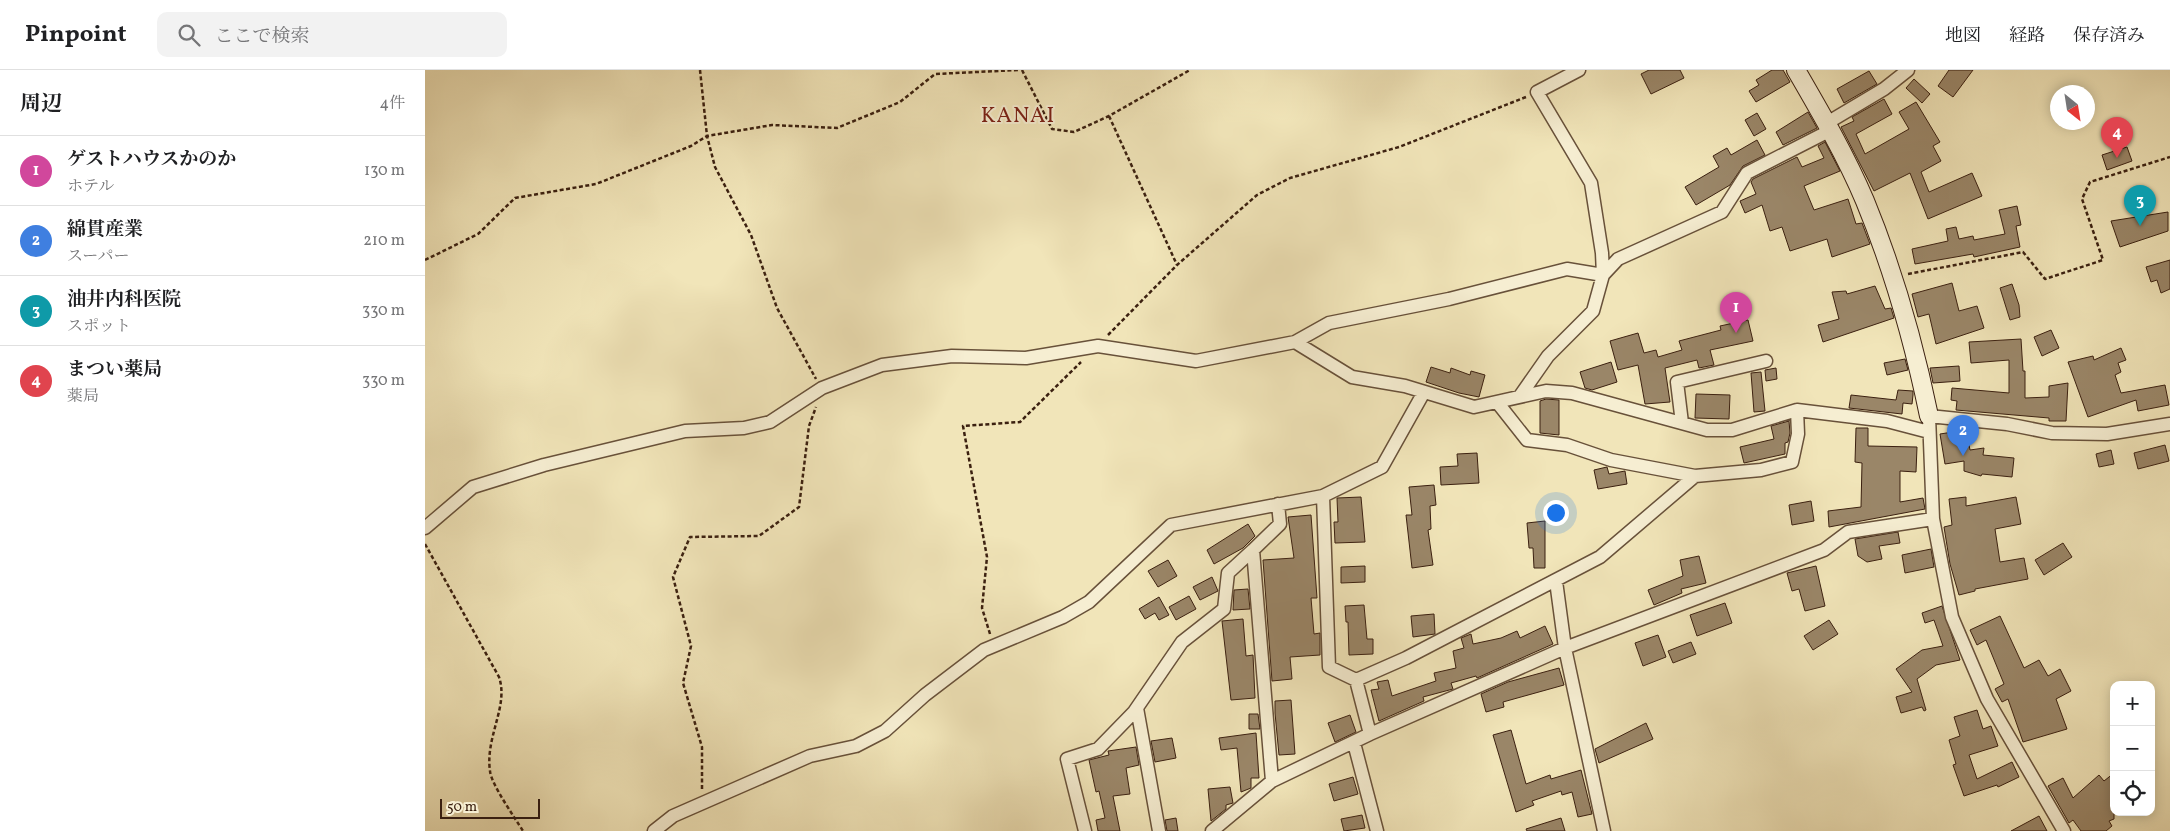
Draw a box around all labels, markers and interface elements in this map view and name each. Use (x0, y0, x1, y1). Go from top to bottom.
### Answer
search box (157, 12, 507, 57)
text: Pinpoint (25, 18, 127, 52)
icon: search (175, 21, 203, 49)
text: ここで検索 (215, 24, 310, 50)
text: 地図 (1945, 24, 1981, 49)
text: 経路 (2009, 24, 2045, 49)
text: 保存済み (2073, 24, 2145, 49)
north arrow (2050, 85, 2095, 130)
text: 周辺 (20, 90, 62, 119)
text: 4件 (379, 93, 405, 115)
district label: KANAI (981, 101, 1055, 132)
pin: 4 (2101, 117, 2133, 158)
text: ゲストハウスかのか (67, 147, 236, 173)
text: 1 (33, 160, 39, 182)
text: 130 m (364, 160, 405, 182)
text: ホテル (67, 176, 114, 198)
pin: 3 (2124, 185, 2156, 226)
text: 綿貫産業 (67, 217, 143, 243)
text: 2 (32, 230, 40, 252)
text: 210 m (363, 230, 405, 252)
text: スーパー (67, 246, 129, 268)
text: 油井内科医院 (67, 287, 181, 313)
pin: 1 (1720, 292, 1752, 333)
text: 3 (32, 300, 40, 322)
text: 330 m (362, 300, 405, 322)
text: スポット (67, 316, 131, 338)
text: まつい薬局 (67, 357, 162, 383)
text: 4 (31, 370, 41, 392)
text: 330 m (362, 370, 405, 392)
text: 薬局 (67, 386, 99, 408)
pin: 2 (1947, 415, 1979, 456)
your location (1543, 500, 1569, 526)
map controls (2110, 681, 2155, 816)
button: + (2110, 681, 2155, 726)
button: − (2110, 726, 2155, 771)
button: locate (2110, 771, 2155, 816)
scale bar (440, 796, 540, 819)
text: 50 m (447, 798, 477, 817)

